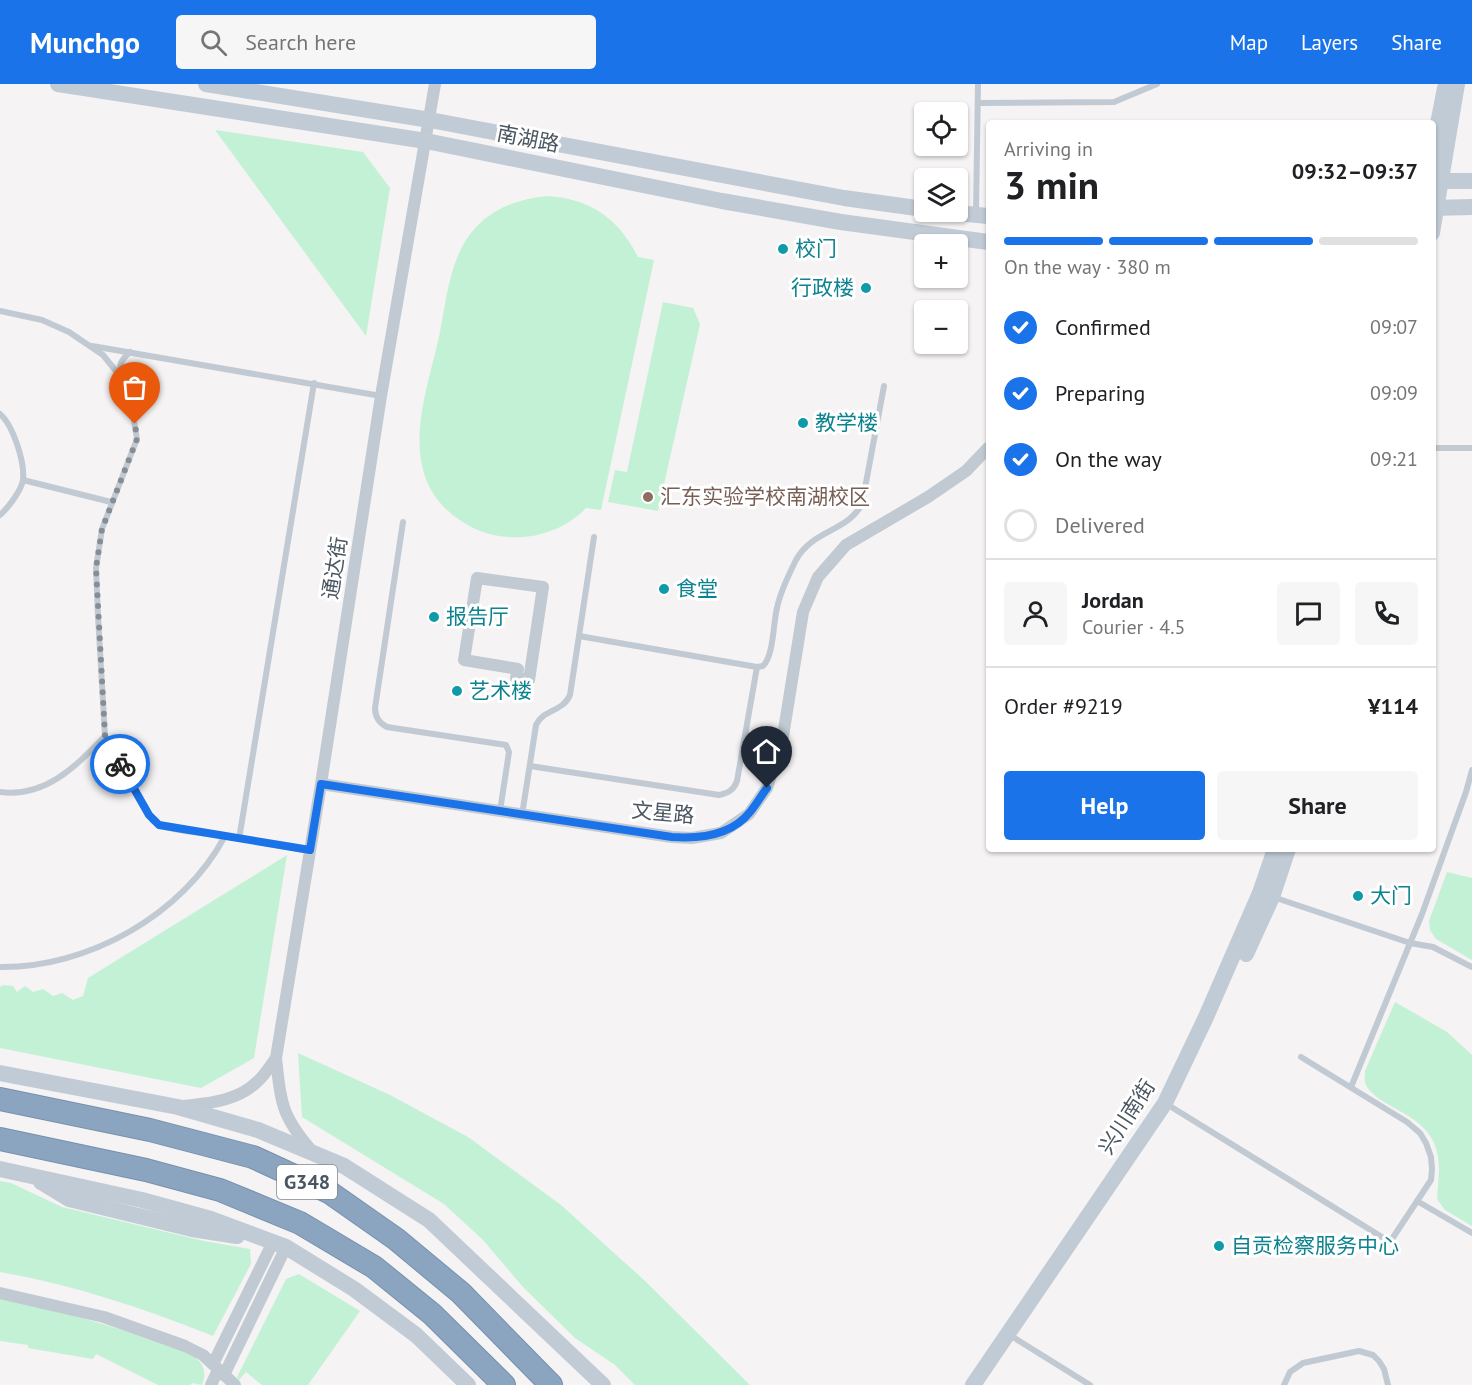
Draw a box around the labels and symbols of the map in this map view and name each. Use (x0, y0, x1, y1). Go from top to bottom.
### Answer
street label: 南湖路 (495, 119, 562, 158)
place label: 校门 (795, 235, 837, 262)
marker: 校门 (776, 242, 790, 256)
place label: 行政楼 (791, 274, 854, 301)
marker: 行政楼 (859, 281, 873, 295)
pin (109, 362, 160, 424)
place label: 教学楼 (815, 409, 878, 436)
marker: 教学楼 (796, 416, 810, 430)
place label: 汇东实验学校南湖校区 (660, 483, 870, 510)
marker: 汇东实验学校南湖校区 (641, 490, 655, 504)
street label: 通达街 (316, 535, 353, 601)
place label: 食堂 (676, 575, 718, 602)
marker: 食堂 (657, 582, 671, 596)
place label: 报告厅 (446, 603, 509, 630)
marker: 报告厅 (427, 610, 441, 624)
place label: 艺术楼 (469, 677, 532, 704)
marker: 艺术楼 (450, 684, 464, 698)
pin (741, 726, 792, 788)
courier (90, 734, 150, 794)
street label: 文星路 (630, 796, 696, 829)
place label: 大门 (1370, 882, 1412, 909)
marker: 大门 (1351, 889, 1365, 903)
street label: 兴川南街 (1092, 1074, 1161, 1159)
road number: G348 (277, 1165, 337, 1199)
place label: 自贡检察服务中心 (1231, 1232, 1399, 1259)
marker: 自贡检察服务中心 (1212, 1239, 1226, 1253)

